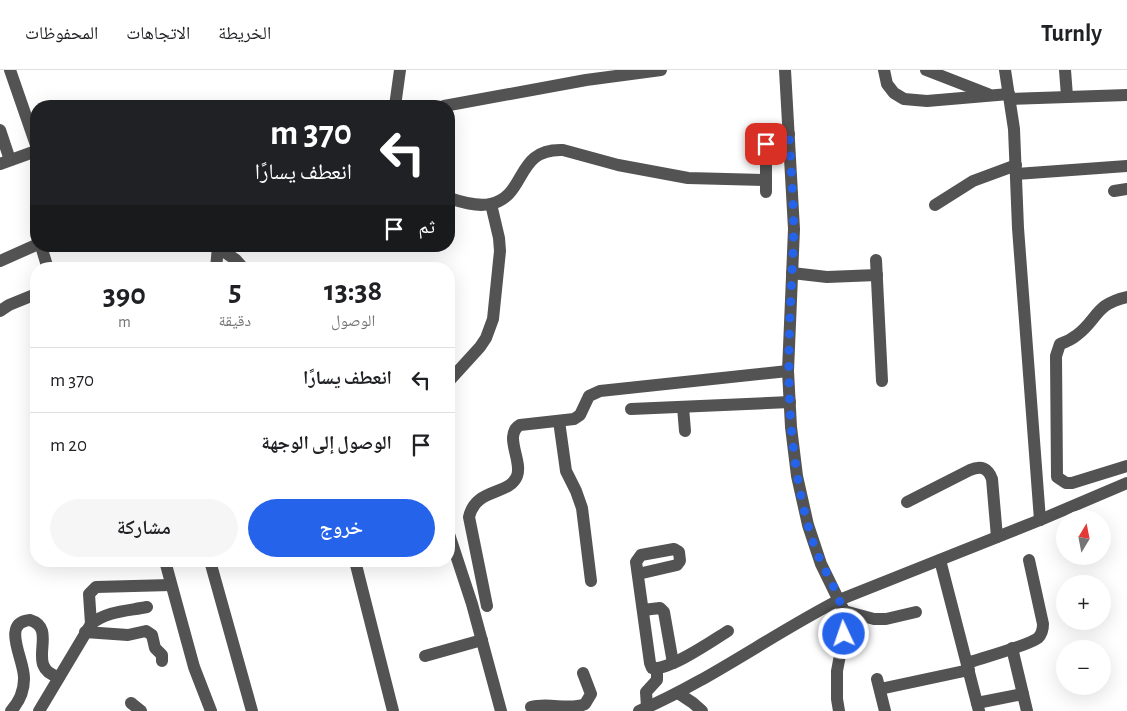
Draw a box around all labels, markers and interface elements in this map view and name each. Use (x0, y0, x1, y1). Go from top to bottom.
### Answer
text: Turnly (1041, 22, 1102, 46)
text: المحفوظات (25, 25, 98, 43)
text: الاتجاهات (126, 25, 190, 43)
text: الخريطة (218, 25, 271, 43)
text: 370 m (270, 116, 352, 151)
icon: left (370, 120, 435, 185)
pin (745, 123, 787, 165)
icon: arrive (752, 130, 780, 158)
text: انعطف يسارًا (255, 161, 352, 183)
icon: arrive (380, 215, 408, 243)
text: ثم (418, 218, 435, 237)
text: 5 (228, 276, 241, 306)
text: 13:38 (324, 276, 382, 306)
text: 390 (103, 280, 146, 310)
text: دقيقة (219, 313, 251, 329)
text: الوصول (331, 313, 375, 329)
text: m (118, 314, 131, 330)
icon: left (407, 366, 435, 394)
text: انعطف يسارًا (303, 369, 392, 388)
text: 370 m (50, 371, 94, 390)
icon: arrive (407, 431, 435, 459)
text: الوصول إلى الوجهة (261, 434, 392, 453)
text: 20 m (50, 436, 87, 455)
button: مشاركة (50, 499, 238, 557)
button: خروج (248, 499, 435, 557)
north arrow (1056, 510, 1111, 565)
map controls (1056, 510, 1111, 695)
button: + (1056, 575, 1111, 630)
position arrow (817, 607, 869, 659)
button: − (1056, 640, 1111, 695)

